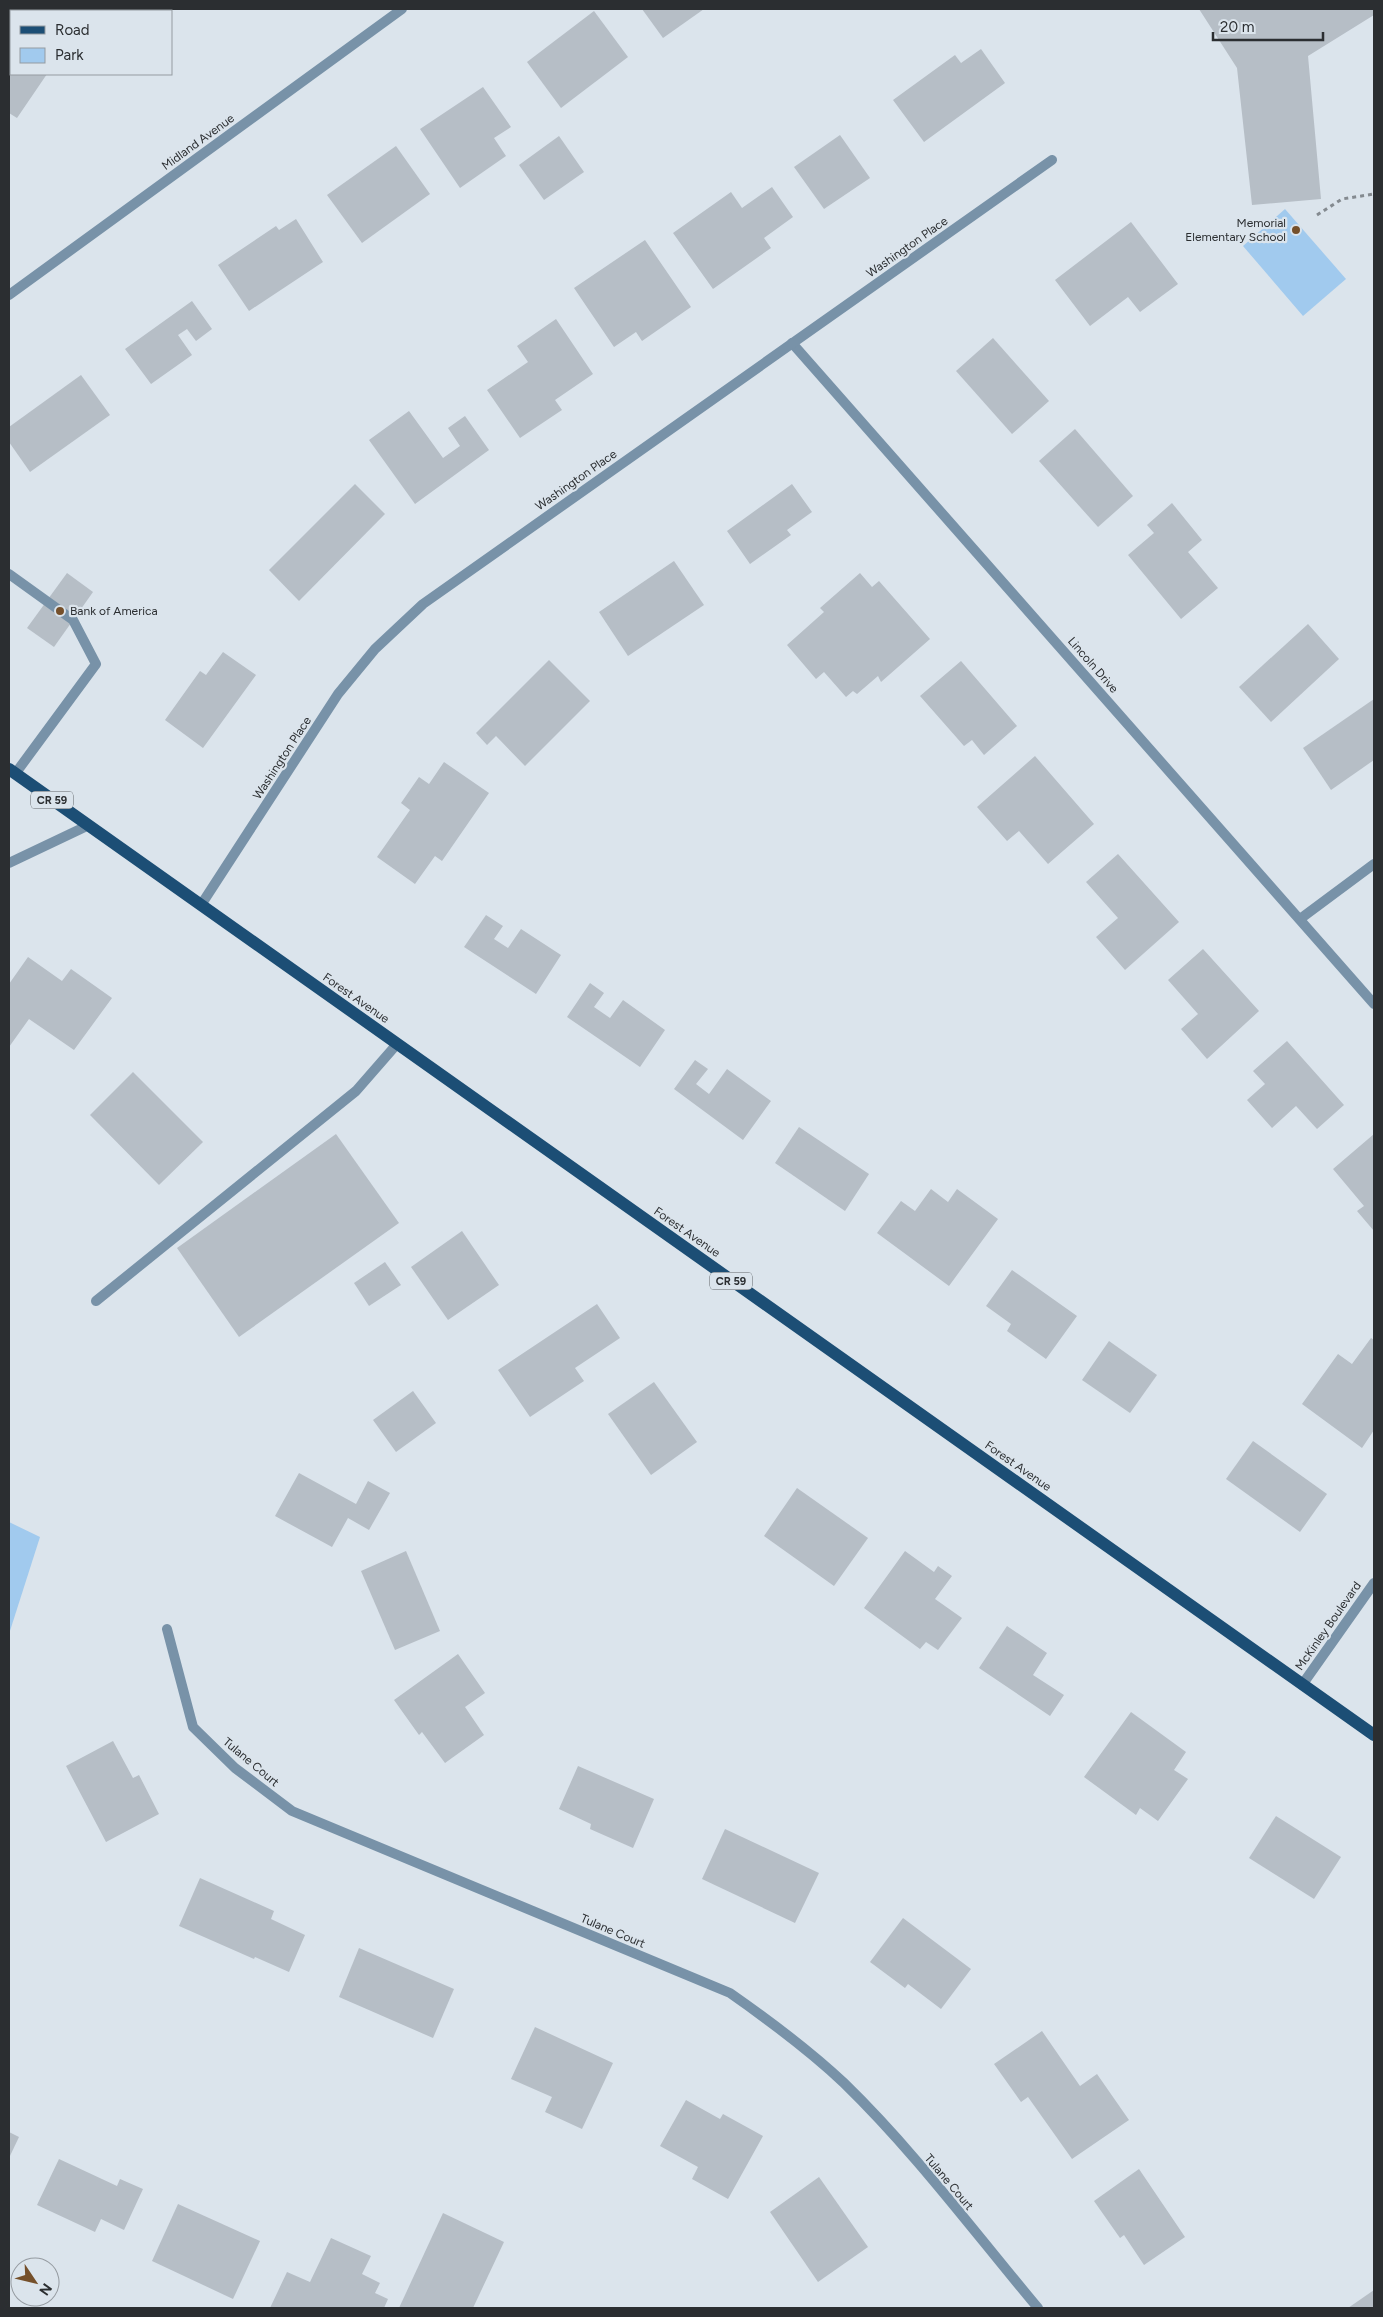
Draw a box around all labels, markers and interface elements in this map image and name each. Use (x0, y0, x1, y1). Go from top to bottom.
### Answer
legend (10, 10, 172, 75)
scale bar (1213, 10, 1323, 42)
text: 20 m (1220, 18, 1254, 36)
text: Road (55, 21, 90, 39)
text: Park (55, 46, 84, 64)
street label: Midland Avenue (159, 111, 237, 173)
street label: Washington Place (864, 214, 951, 280)
place label: Memorial Elementary School (1185, 216, 1286, 244)
marker: Memorial Elementary School (1290, 224, 1302, 236)
street label: Washington Place (533, 447, 620, 513)
place label: Bank of America (70, 604, 158, 618)
marker: Bank of America (54, 605, 66, 617)
street label: Lincoln Drive (1065, 634, 1121, 696)
street label: Washington Place (250, 714, 314, 802)
road number: CR 59 (31, 792, 73, 808)
street label: Forest Avenue (320, 970, 392, 1026)
street label: Forest Avenue (651, 1204, 723, 1260)
road number: CR 59 (710, 1272, 752, 1290)
street label: Forest Avenue (982, 1438, 1054, 1494)
street label: McKinley Boulevard (1292, 1579, 1364, 1673)
street label: Tulane Court (220, 1735, 282, 1790)
street label: Tulane Court (579, 1911, 648, 1951)
street label: Tulane Court (922, 2151, 977, 2213)
north arrow (10, 2257, 60, 2307)
text: N (35, 2280, 55, 2298)

